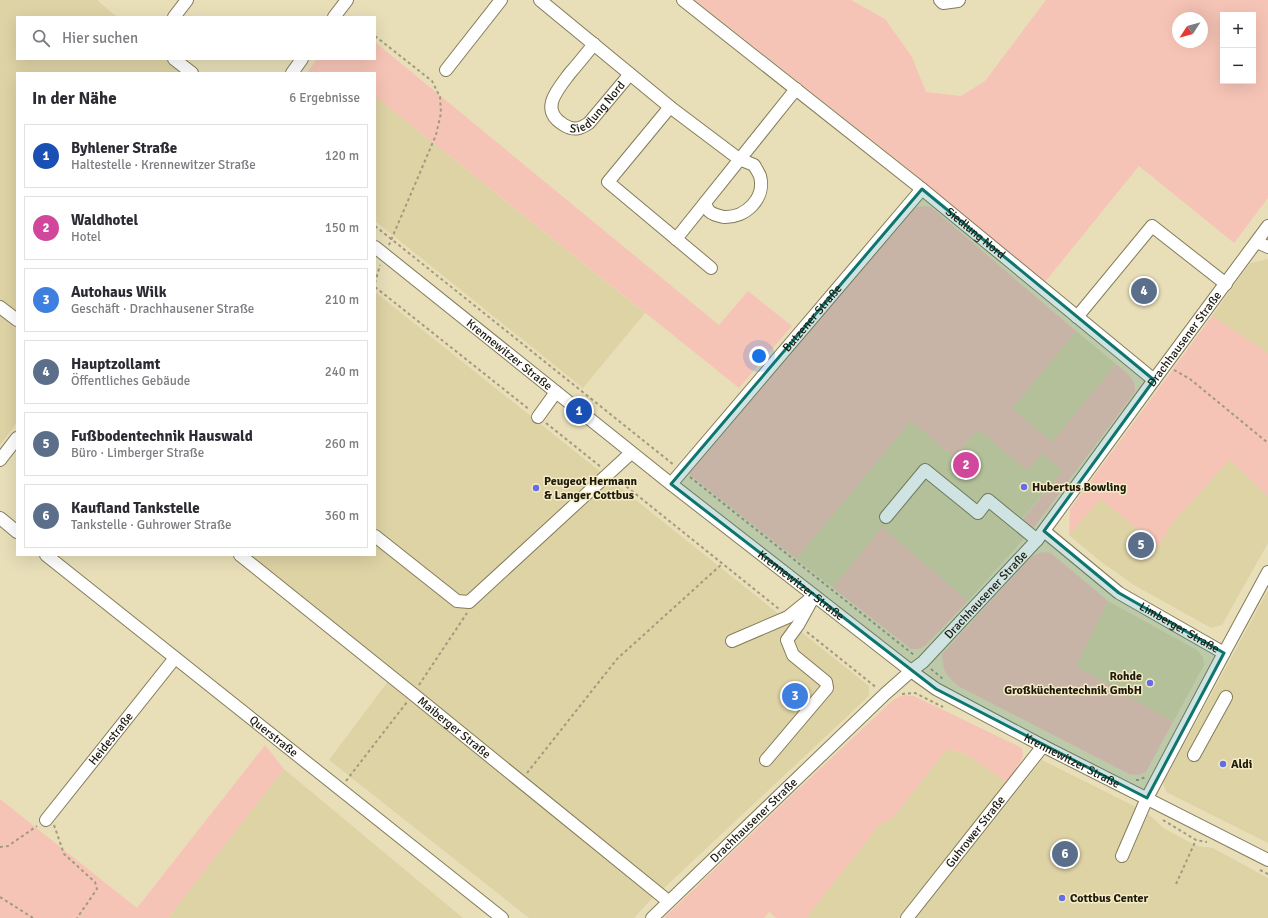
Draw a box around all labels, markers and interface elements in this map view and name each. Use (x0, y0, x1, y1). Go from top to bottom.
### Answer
north arrow (1172, 12, 1208, 48)
map controls (1220, 12, 1256, 84)
button: + (1220, 12, 1256, 48)
search box (16, 16, 376, 60)
icon: search (30, 27, 52, 49)
text: Hier suchen (62, 29, 138, 47)
button: − (1220, 48, 1256, 84)
street label: Siedlung Nord (569, 78, 629, 137)
text: In der Nähe (32, 88, 117, 109)
text: 6 Ergebnisse (289, 90, 360, 106)
text: Byhlener Straße (71, 139, 177, 157)
text: 1 (42, 148, 50, 164)
text: 120 m (325, 148, 359, 164)
text: Haltestelle · Krennewitzer Straße (71, 157, 256, 173)
street label: Siedlung Nord (942, 204, 1008, 262)
text: Waldhotel (71, 211, 138, 229)
text: 2 (42, 220, 50, 236)
text: 150 m (325, 220, 359, 236)
text: Hotel (71, 229, 101, 245)
pin: 4 (1131, 276, 1157, 306)
street label: Butzener Straße (780, 281, 846, 355)
text: Autohaus Wilk (71, 283, 167, 301)
street label: Drachhausener Straße (1144, 289, 1225, 390)
text: 3 (42, 292, 50, 308)
text: 210 m (325, 292, 359, 308)
text: Geschäft · Drachhausener Straße (71, 301, 254, 317)
street label: Krennewitzer Straße (463, 316, 555, 394)
your location (749, 346, 769, 366)
text: Hauptzollamt (71, 355, 160, 373)
text: 4 (42, 364, 50, 380)
text: 240 m (325, 364, 359, 380)
text: Öffentliches Gebäude (71, 373, 190, 389)
pin: 1 (566, 396, 592, 426)
text: Fußbodentechnik Hauswald (71, 427, 253, 445)
text: 5 (42, 436, 50, 452)
text: 260 m (325, 436, 359, 452)
text: Büro · Limberger Straße (71, 445, 204, 461)
pin: 2 (953, 450, 979, 480)
place label: Peugeot Hermann & Langer Cottbus (544, 474, 638, 503)
place label: Hubertus Bowling (1032, 480, 1127, 495)
marker: Hubertus Bowling (1019, 482, 1029, 492)
marker: Peugeot Hermann & Langer Cottbus (531, 483, 541, 493)
text: Kaufland Tankstelle (71, 499, 200, 517)
text: 6 (42, 508, 50, 524)
text: 360 m (325, 508, 359, 524)
text: Tankstelle · Guhrower Straße (71, 517, 232, 533)
pin: 5 (1128, 530, 1154, 560)
street label: Krennewitzer Straße (754, 547, 847, 624)
street label: Drachhausener Straße (941, 548, 1031, 642)
street label: Limberger Straße (1137, 599, 1222, 657)
place label: Rohde Großküchentechnik GmbH (1004, 669, 1142, 698)
marker: Rohde Großküchentechnik GmbH (1145, 678, 1155, 688)
pin: 3 (782, 681, 808, 711)
street label: Maiberger Straße (414, 694, 494, 762)
street label: Heidestraße (86, 710, 137, 768)
street label: Querstraße (246, 713, 301, 761)
street label: Krennewitzer Straße (1021, 730, 1122, 792)
place label: Aldi (1231, 757, 1252, 772)
marker: Aldi (1218, 759, 1228, 769)
street label: Drachhausener Straße (707, 775, 801, 866)
street label: Guhrower Straße (943, 793, 1009, 871)
pin: 6 (1052, 839, 1078, 869)
place label: Cottbus Center (1070, 891, 1149, 906)
marker: Cottbus Center (1057, 893, 1067, 903)

